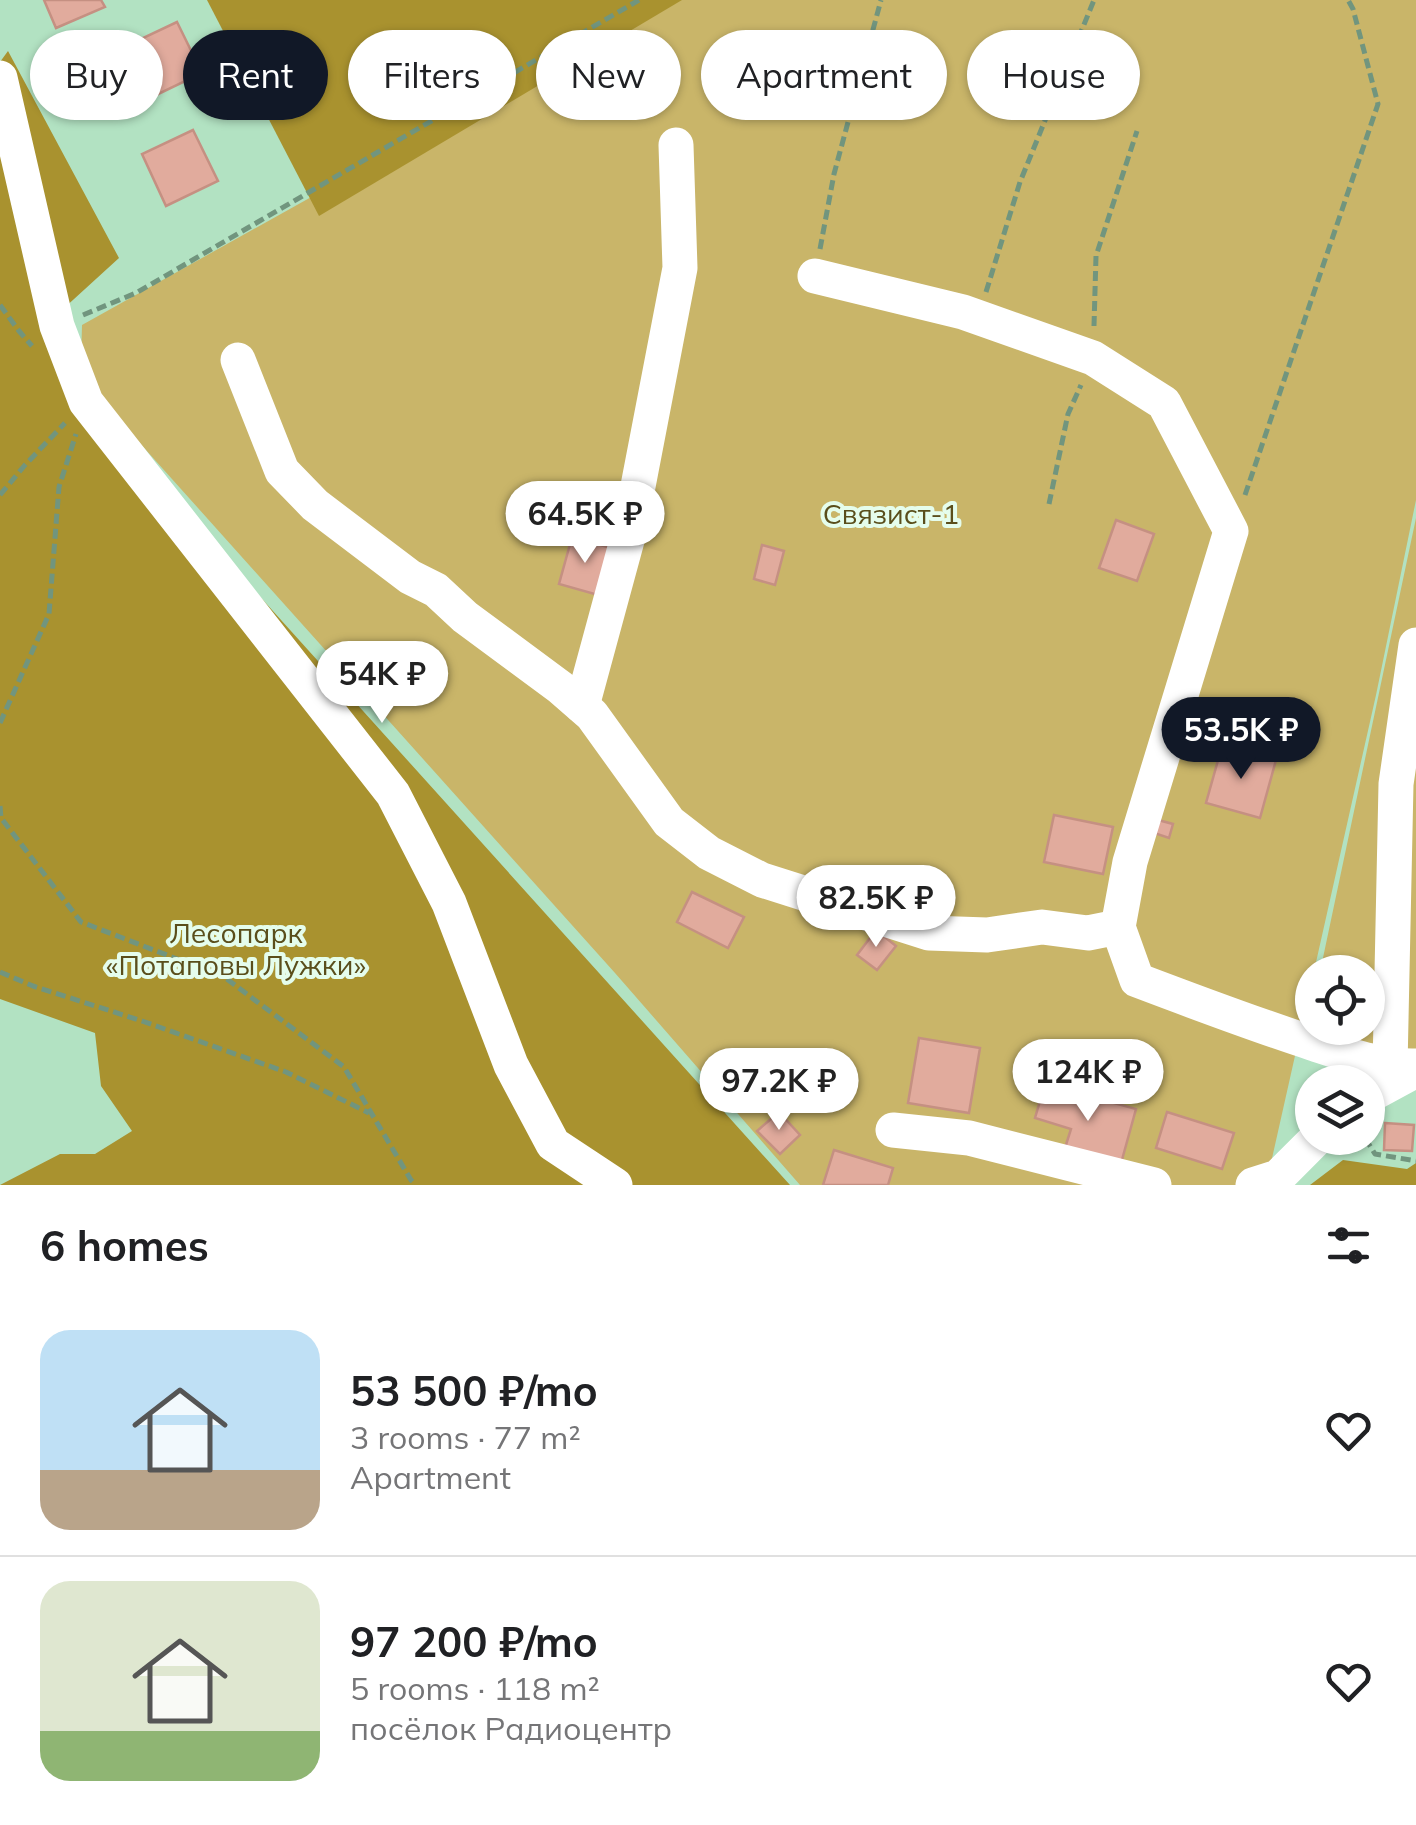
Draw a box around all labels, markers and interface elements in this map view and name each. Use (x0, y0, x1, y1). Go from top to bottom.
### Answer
chip: Buy (30, 30, 163, 120)
chip: Rent (183, 30, 328, 120)
chip: Filters (348, 30, 516, 120)
chip: New (536, 30, 681, 120)
chip: Apartment (701, 30, 947, 120)
chip: House (967, 30, 1140, 120)
pin: 64.5K ₽ (493, 481, 677, 566)
text: 64.5K ₽ (528, 493, 642, 533)
park label: Связист-1 (823, 496, 959, 531)
pin: 54K ₽ (312, 641, 452, 726)
text: 54K ₽ (338, 653, 426, 693)
pin: 53.5K ₽ (1149, 697, 1333, 782)
text: 53.5K ₽ (1184, 709, 1298, 749)
pin: 82.5K ₽ (784, 865, 968, 950)
text: 82.5K ₽ (819, 877, 933, 917)
park label: Лесопарк «Потаповы Лужки» (106, 915, 366, 982)
map controls (1295, 955, 1385, 1155)
button: locate (1295, 955, 1385, 1045)
pin: 124K ₽ (1007, 1039, 1169, 1124)
pin: 97.2K ₽ (687, 1048, 871, 1133)
text: 124K ₽ (1035, 1051, 1141, 1091)
text: 97.2K ₽ (722, 1060, 836, 1100)
button: layers (1295, 1065, 1385, 1155)
icon: filters (1321, 1218, 1376, 1273)
text: 6 homes (40, 1219, 209, 1272)
text: 53 500 ₽/mo (350, 1364, 598, 1417)
icon: home (120, 1370, 240, 1490)
icon: heart (1321, 1403, 1376, 1458)
text: 3 rooms · 77 m² (350, 1417, 581, 1457)
text: Apartment (350, 1457, 511, 1497)
text: 97 200 ₽/mo (350, 1615, 598, 1668)
icon: home (120, 1621, 240, 1741)
icon: heart (1321, 1654, 1376, 1709)
text: 5 rooms · 118 m² (350, 1668, 600, 1708)
text: посёлок Радиоцентр (350, 1708, 672, 1748)

